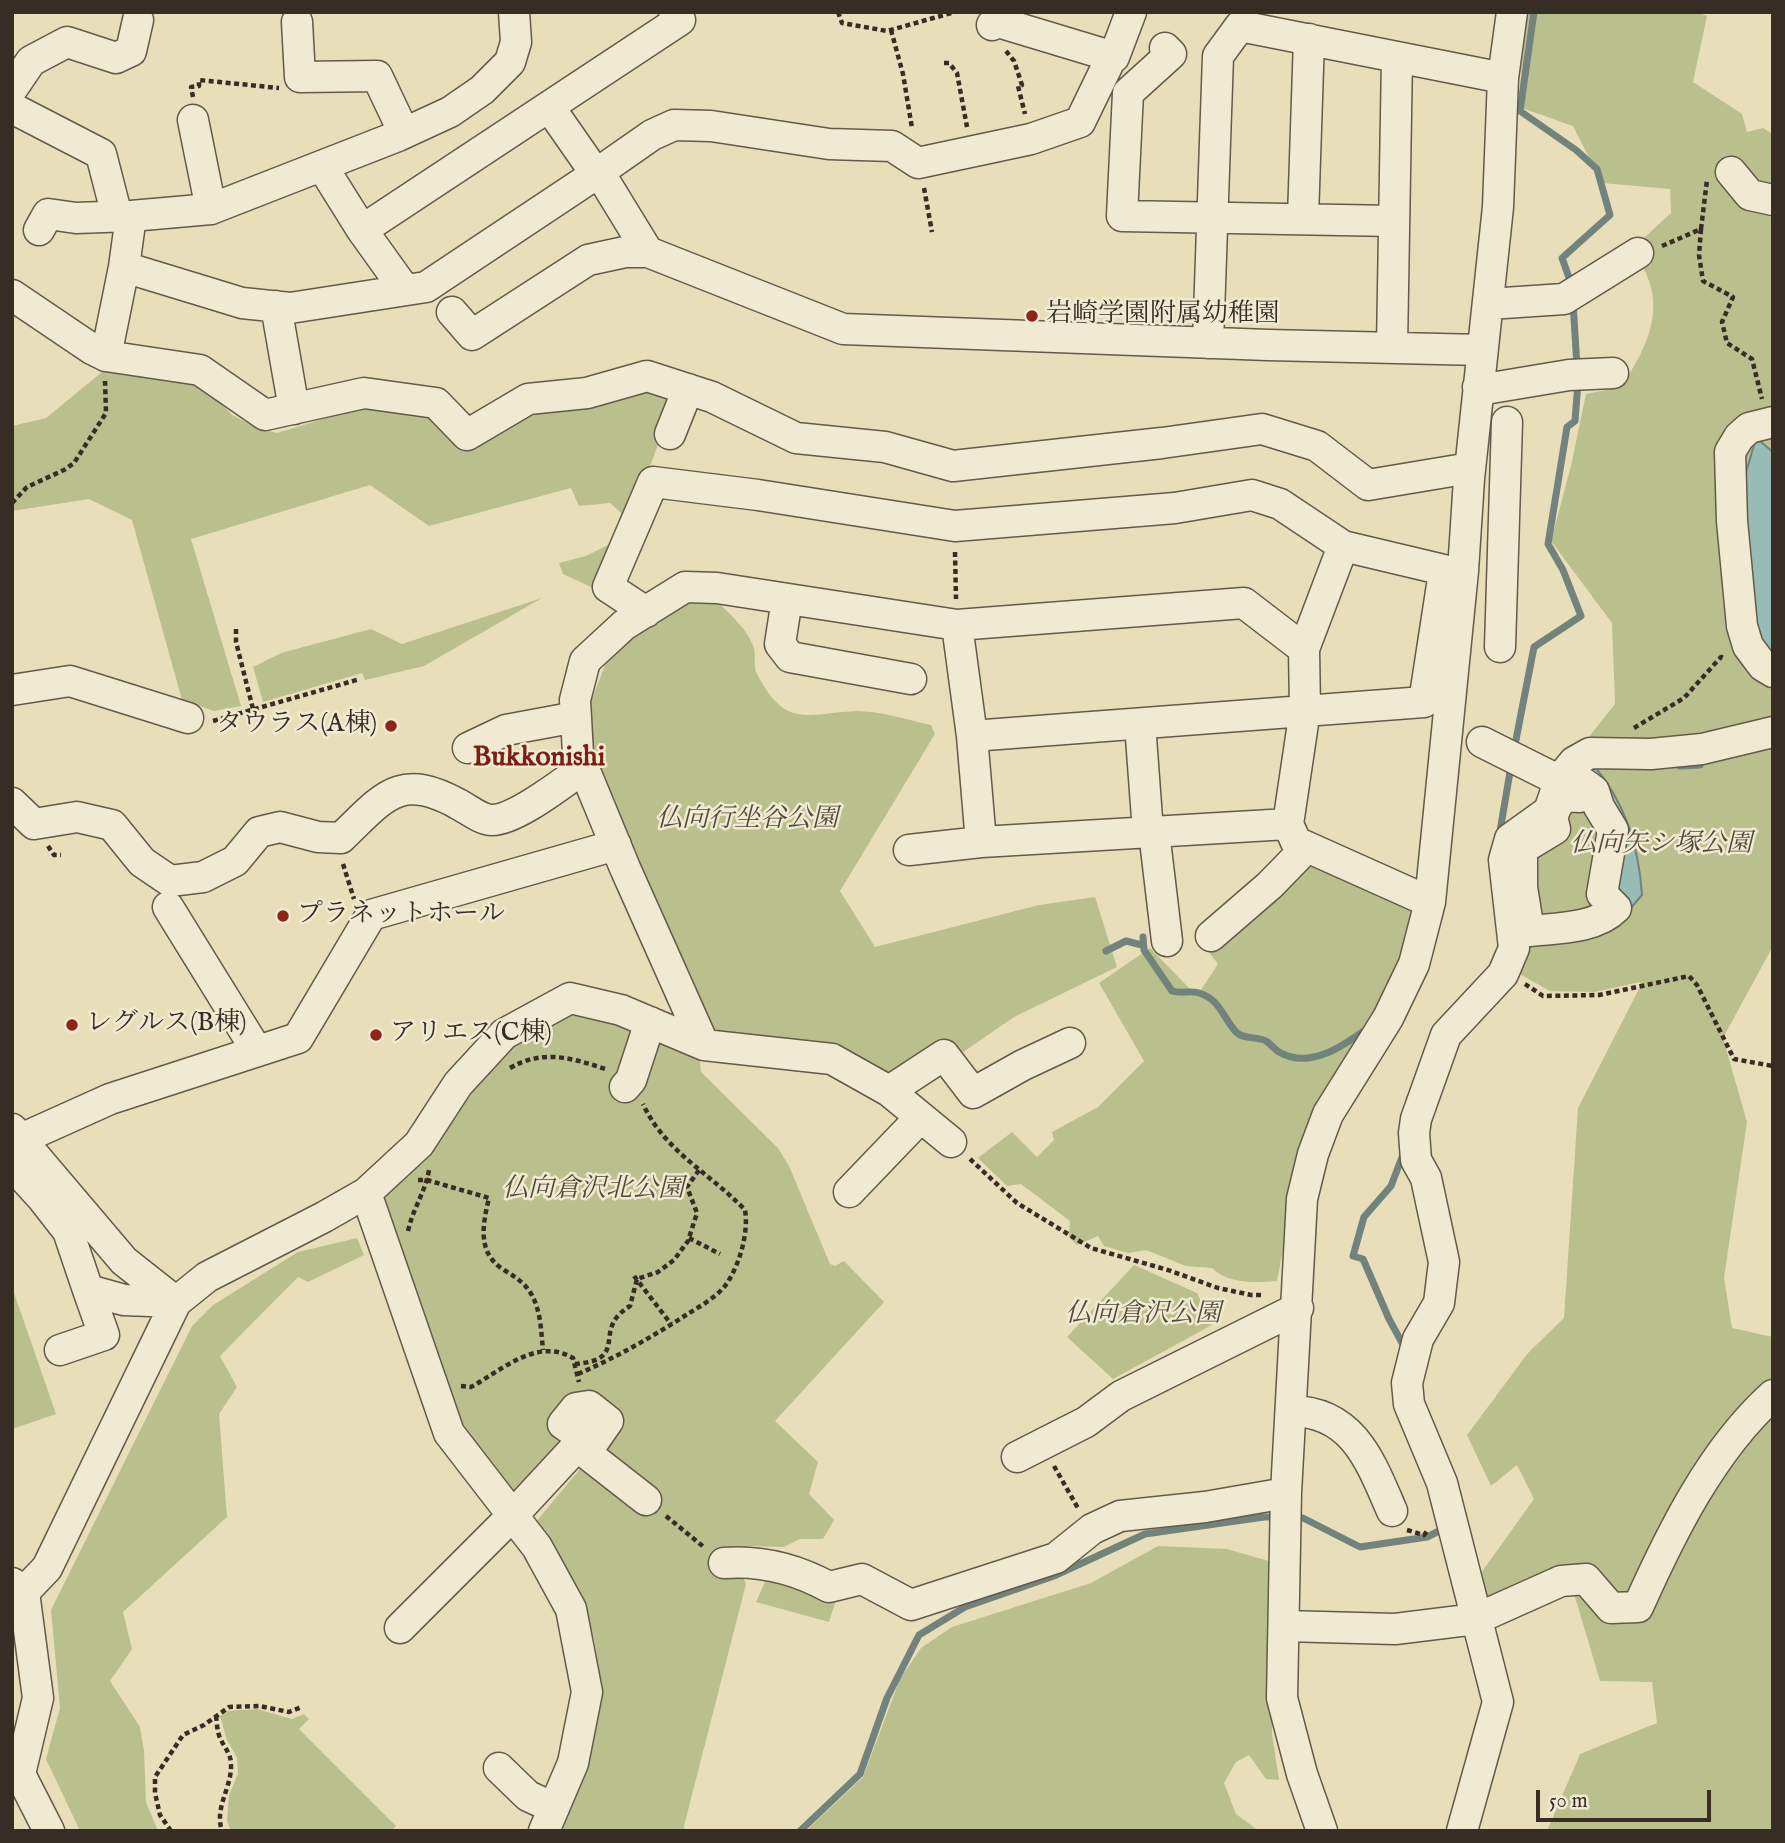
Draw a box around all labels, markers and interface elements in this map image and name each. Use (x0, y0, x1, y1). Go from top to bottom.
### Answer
place label: 岩崎学園附属幼稚園 (1046, 300, 1280, 332)
marker: 岩崎学園附属幼稚園 (1024, 308, 1040, 324)
place label: タウラス(A棟) (216, 710, 377, 742)
marker: タウラス(A棟) (383, 718, 399, 734)
district label: Bukkonishi (473, 742, 605, 776)
park label: 仏向行坐谷公園 (656, 805, 838, 837)
park label: 仏向矢シ塚公園 (1570, 830, 1752, 862)
place label: プラネットホール (297, 900, 505, 932)
marker: プラネットホール (275, 908, 291, 924)
place label: レグルス(B棟) (86, 1009, 246, 1041)
marker: レグルス(B棟) (64, 1017, 80, 1033)
place label: アリエス(C棟) (390, 1019, 552, 1051)
marker: アリエス(C棟) (368, 1027, 384, 1043)
park label: 仏向倉沢北公園 (502, 1175, 684, 1207)
park label: 仏向倉沢公園 (1065, 1300, 1221, 1332)
scale bar (1540, 1776, 1715, 1820)
text: 50 m (1549, 1788, 1588, 1815)

